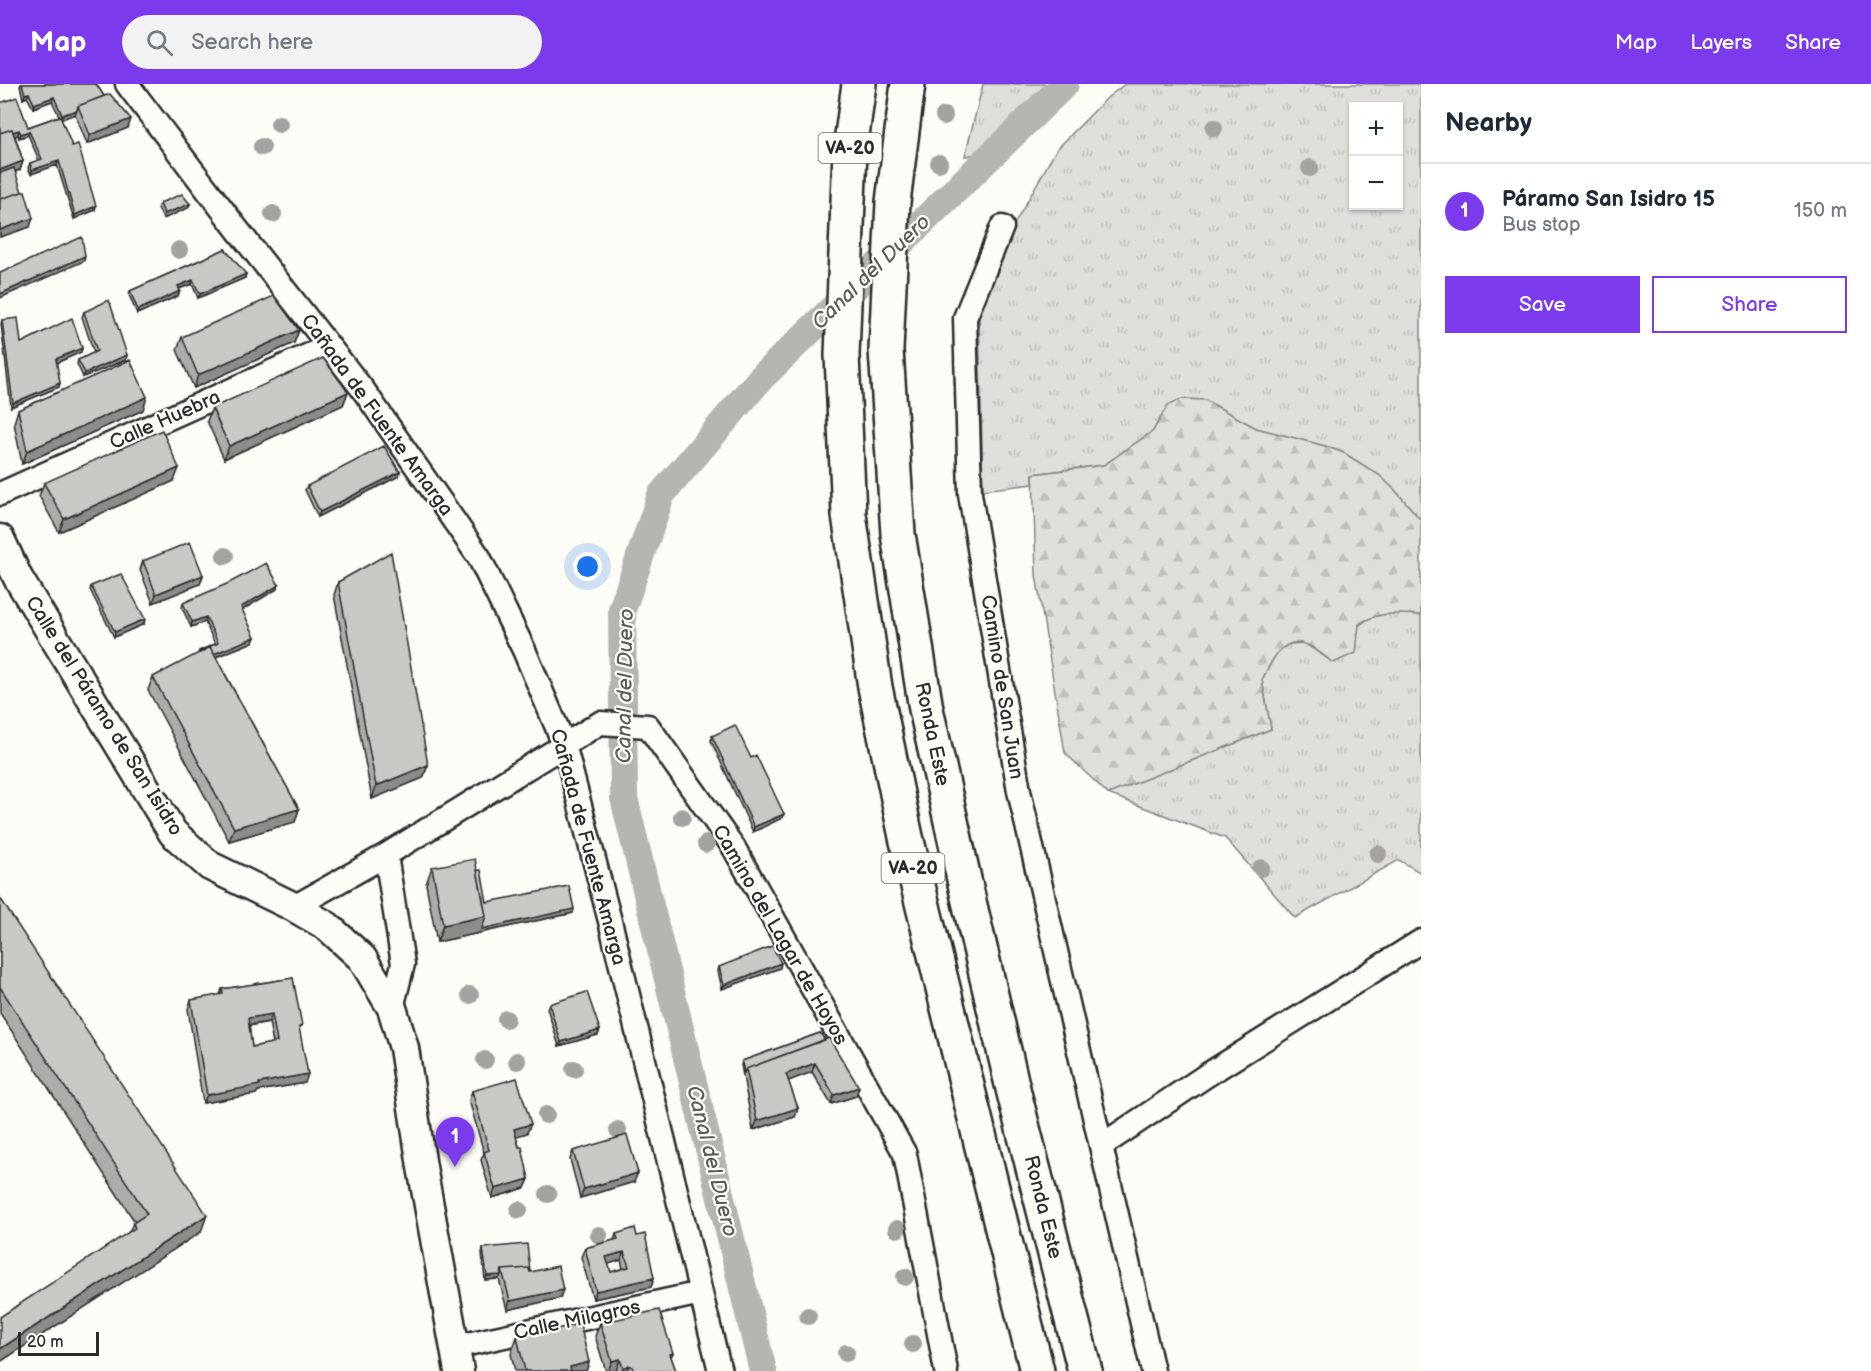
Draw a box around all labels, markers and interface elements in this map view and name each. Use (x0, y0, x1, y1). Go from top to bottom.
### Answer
search box (122, 15, 542, 69)
text: Map (30, 26, 86, 59)
icon: search (143, 26, 176, 59)
text: Search here (191, 29, 313, 56)
text: Map (1615, 30, 1657, 55)
text: Layers (1690, 30, 1752, 55)
text: Share (1785, 30, 1841, 55)
map controls (1349, 102, 1403, 210)
button: + (1349, 102, 1403, 156)
text: Nearby (1445, 108, 1532, 139)
road number: VA-20 (818, 133, 882, 163)
button: − (1349, 156, 1403, 210)
text: Páramo San Isidro 15 (1502, 186, 1715, 213)
text: 1 (1460, 199, 1469, 223)
text: 150 m (1794, 199, 1847, 223)
water label: Canal del Duero (807, 209, 935, 335)
text: Bus stop (1502, 213, 1581, 237)
button: Save (1445, 276, 1640, 333)
button: Share (1652, 276, 1847, 333)
street label: Cañada de Fuente Amarga (296, 309, 458, 521)
street label: Calle Huebra (106, 385, 224, 455)
your location (573, 552, 602, 581)
street label: Calle del Páramo de San Isidro (20, 592, 188, 840)
street label: Camino de San Juan (976, 593, 1028, 781)
water label: Canal del Duero (611, 608, 639, 764)
street label: Ronda Este (909, 680, 955, 788)
street label: Cañada de Fuente Amarga (545, 726, 631, 968)
street label: Camino del Lagar de Hoyos (707, 821, 853, 1049)
road number: VA-20 (882, 853, 944, 883)
water label: Canal del Duero (681, 1083, 743, 1239)
pin: 1 (436, 1118, 474, 1167)
street label: Ronda Este (1019, 1153, 1067, 1261)
street label: Calle Milagros (512, 1295, 643, 1345)
scale bar (18, 1329, 99, 1356)
text: 20 m (27, 1333, 63, 1352)

